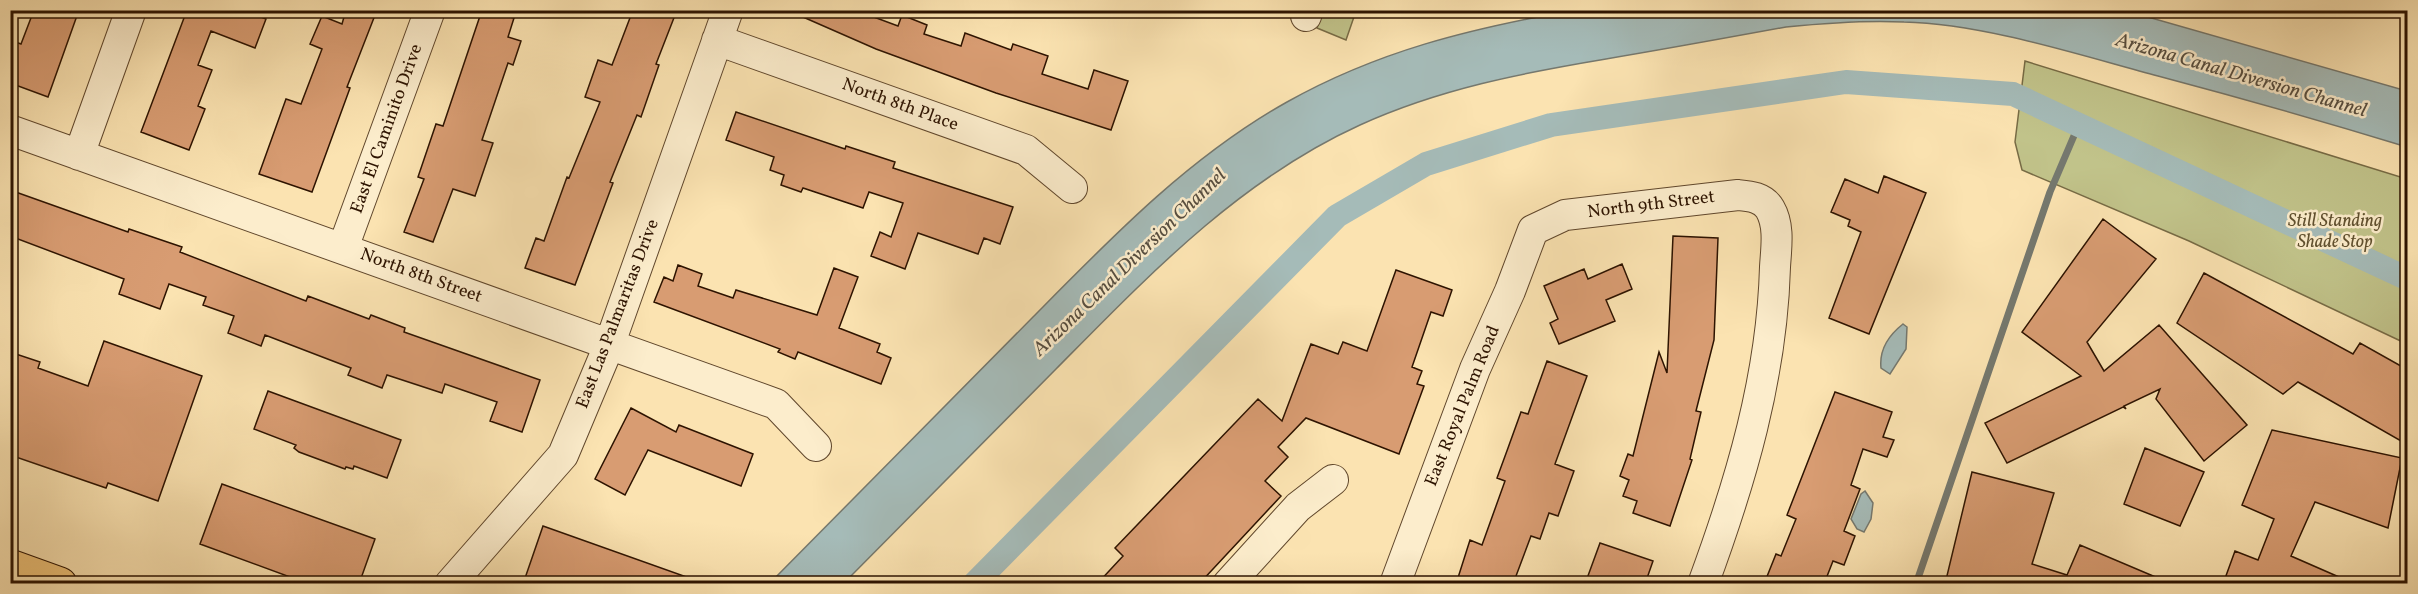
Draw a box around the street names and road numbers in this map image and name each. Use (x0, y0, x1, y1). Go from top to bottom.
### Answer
street label: East El Caminito Drive (345, 41, 429, 217)
street label: North 8th Place (838, 72, 962, 138)
street label: North 9th Street (1586, 185, 1716, 225)
street label: East Las Palmaritas Drive (570, 216, 666, 412)
street label: North 8th Street (357, 242, 485, 310)
street label: East Royal Palm Road (1419, 322, 1507, 490)

